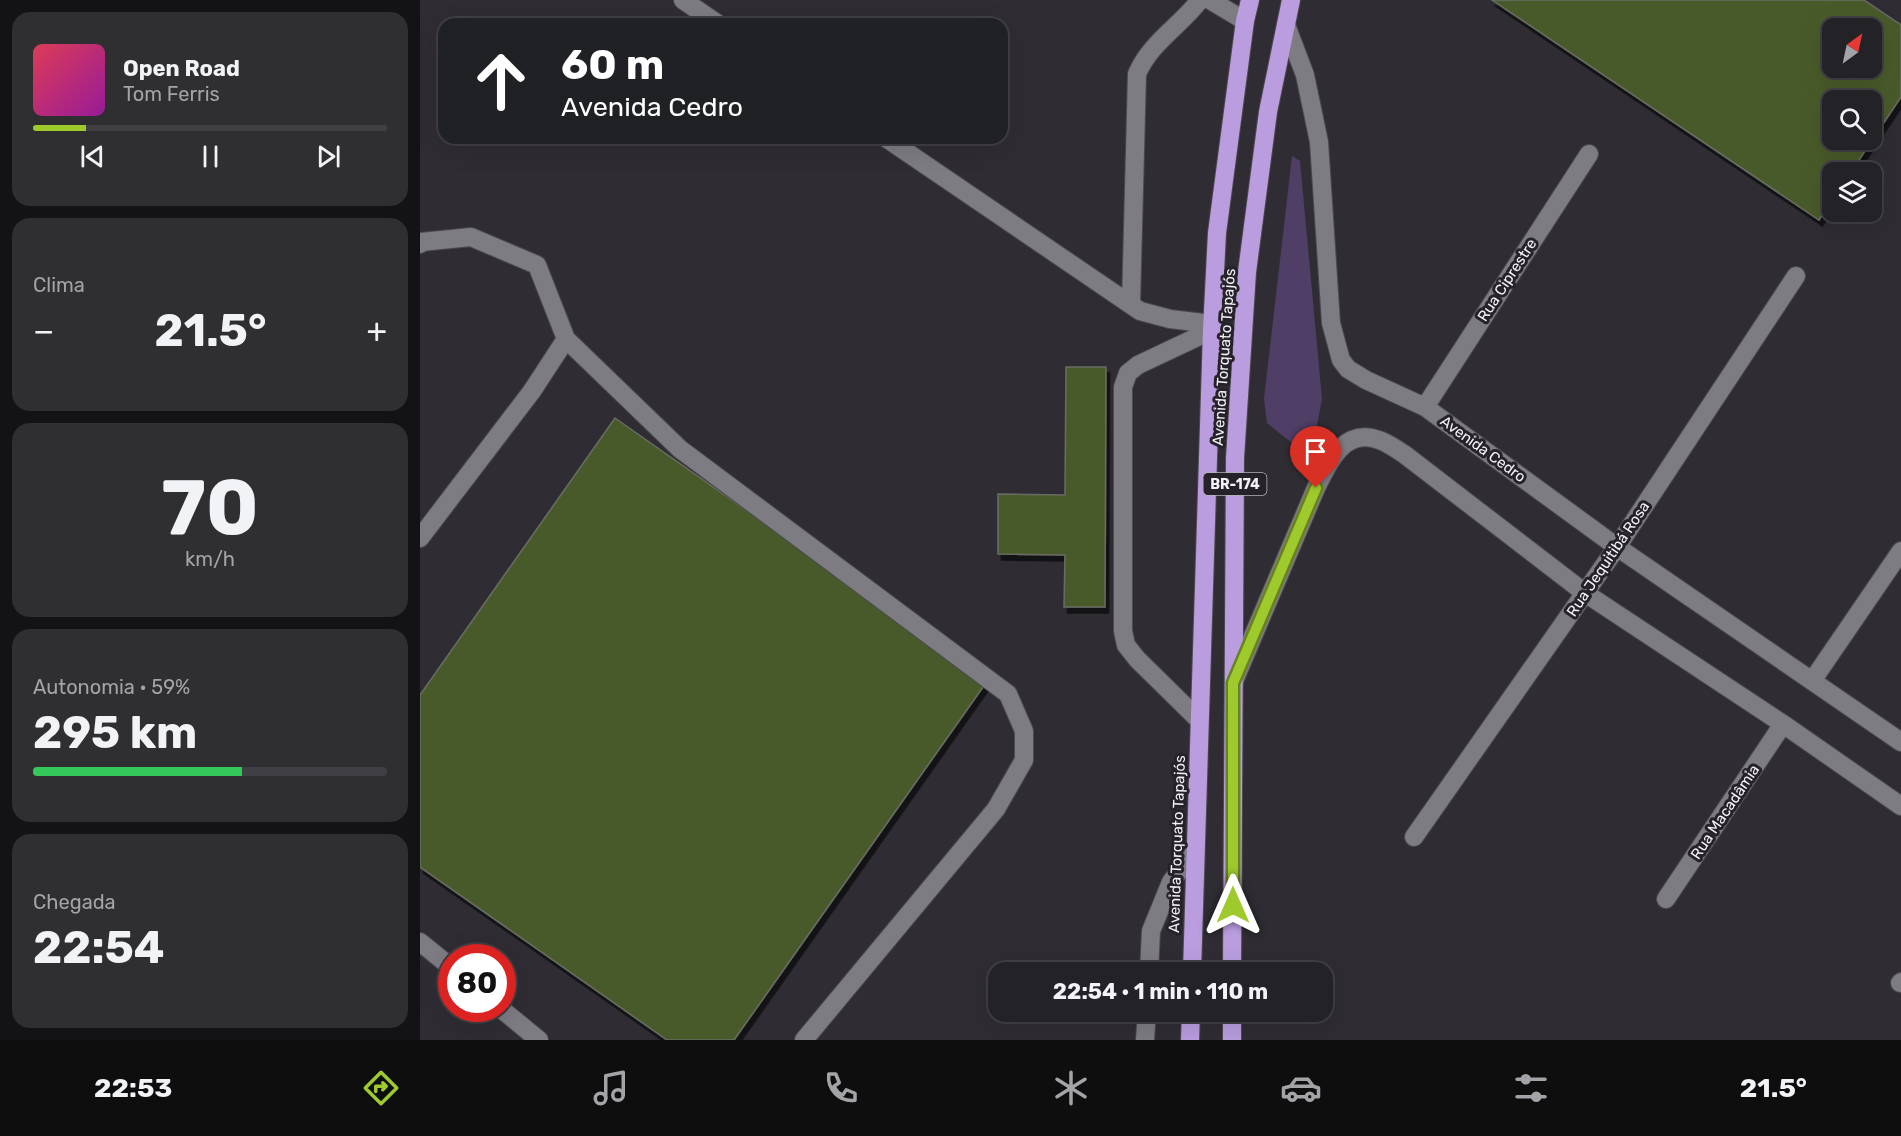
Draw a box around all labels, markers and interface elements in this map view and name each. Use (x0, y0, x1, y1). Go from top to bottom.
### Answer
north arrow (1822, 18, 1882, 78)
map controls (1822, 18, 1882, 222)
text: 60 m (561, 40, 664, 90)
icon: ahead (462, 42, 540, 120)
text: Open Road (123, 55, 240, 82)
text: Tom Ferris (123, 82, 220, 106)
button: search (1822, 90, 1882, 150)
text: Avenida Cedro (561, 91, 743, 123)
icon: previous (76, 140, 109, 173)
icon: pause (194, 140, 227, 173)
icon: next (312, 140, 345, 173)
button: layers (1822, 162, 1882, 222)
street label: Rua Ciprestre (1474, 235, 1540, 325)
street label: Avenida Torquato Tapajós (1209, 267, 1239, 446)
text: Clima (33, 273, 85, 297)
text: 21.5° (154, 304, 266, 357)
text: − (33, 311, 54, 350)
text: + (366, 311, 387, 350)
street label: Avenida Cedro (1437, 412, 1529, 486)
pin (1290, 426, 1341, 488)
icon: arrive (1299, 435, 1332, 468)
text: 70 (161, 461, 259, 554)
road number: BR-174 (1204, 473, 1266, 495)
street label: Rua Jequitibá Rosa (1563, 498, 1653, 620)
text: km/h (185, 547, 235, 571)
text: Autonomia · 59% (33, 675, 190, 699)
text: 295 km (33, 706, 197, 759)
street label: Avenida Torquato Tapajós (1165, 755, 1189, 933)
street label: Rua Macadâmia (1687, 761, 1763, 863)
position arrow (1201, 873, 1265, 937)
text: Chegada (33, 890, 116, 914)
text: 22:54 (33, 921, 164, 974)
speed limit sign: 80 (438, 944, 516, 1022)
text: 22:54 · 1 min · 110 m (1053, 978, 1268, 1005)
icon: directions (360, 1067, 402, 1109)
icon: music (590, 1067, 632, 1109)
icon: phone (820, 1067, 862, 1109)
icon: climate (1050, 1067, 1092, 1109)
icon: car (1280, 1067, 1322, 1109)
icon: filters (1510, 1067, 1552, 1109)
text: 22:53 (94, 1072, 172, 1104)
text: 21.5° (1740, 1072, 1807, 1104)

